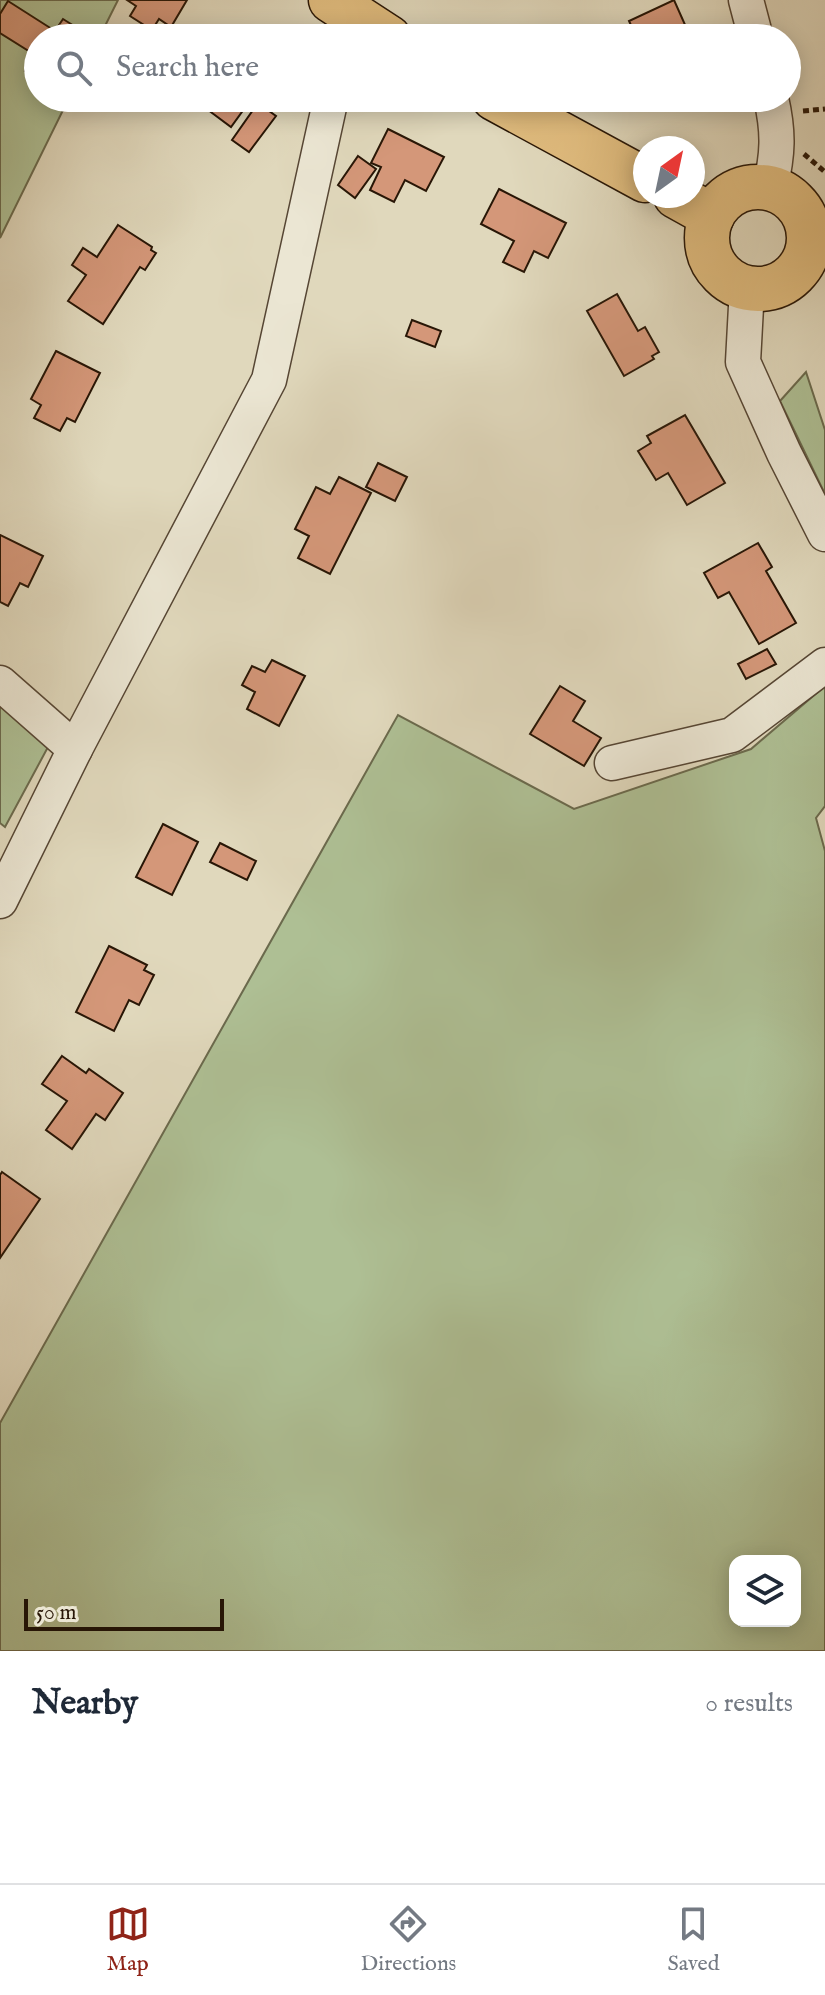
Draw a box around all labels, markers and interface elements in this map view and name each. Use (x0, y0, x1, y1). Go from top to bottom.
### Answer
search box (24, 24, 801, 112)
icon: search (52, 46, 96, 90)
text: Search here (116, 49, 259, 87)
north arrow (633, 136, 705, 208)
map controls (729, 1555, 801, 1627)
button: layers (729, 1555, 801, 1627)
scale bar (24, 1595, 224, 1631)
text: 50 m (36, 1599, 77, 1627)
text: Nearby (32, 1682, 138, 1725)
text: 0 results (705, 1687, 793, 1720)
tab: Map (106, 1902, 150, 1978)
tab: Directions (361, 1902, 456, 1978)
tab: Saved (667, 1902, 719, 1978)

